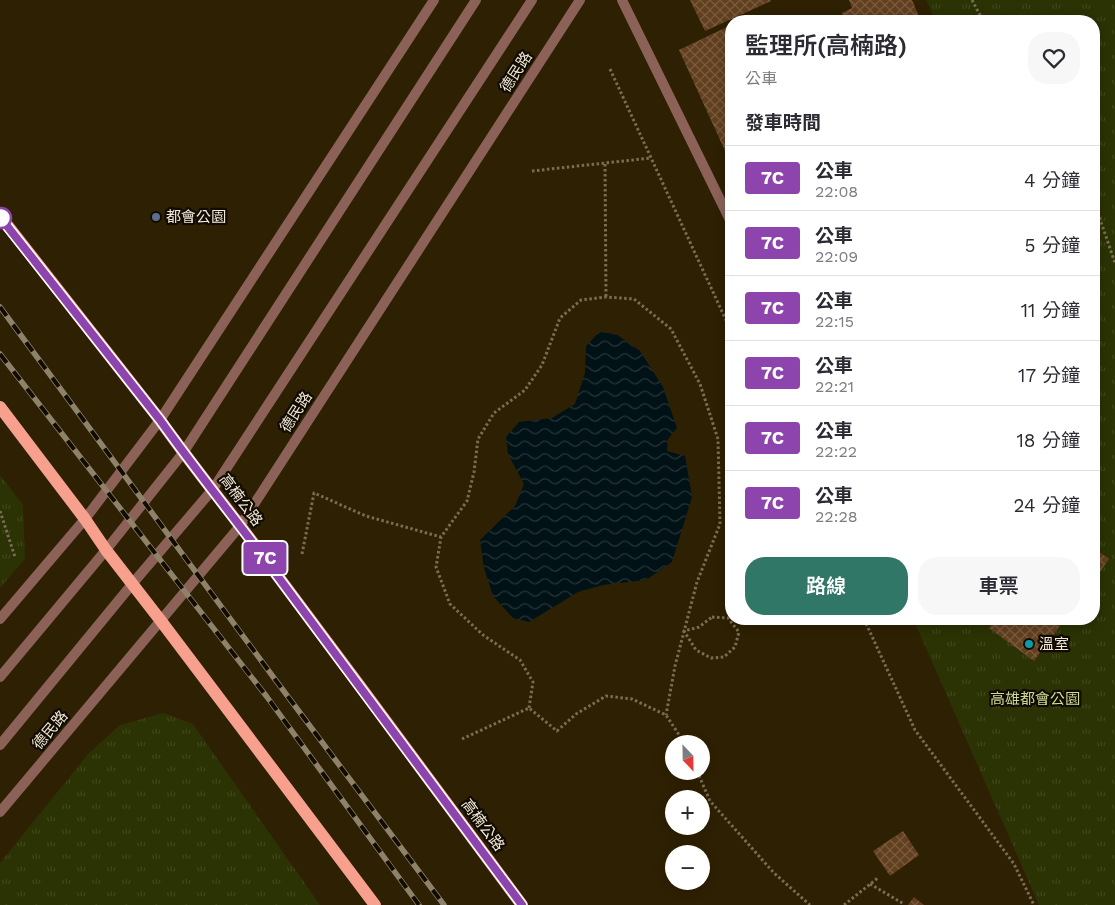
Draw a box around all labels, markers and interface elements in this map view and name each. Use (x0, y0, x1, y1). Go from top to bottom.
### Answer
text: 監理所(高楠路) (745, 32, 907, 60)
button: heart (1028, 32, 1080, 84)
street label: 德民路 (496, 48, 536, 96)
text: 公車 (745, 69, 777, 88)
text: 發車時間 (745, 111, 821, 134)
text: 公車 (815, 159, 853, 182)
text: 7C (761, 167, 784, 188)
text: 4 分鐘 (1024, 169, 1080, 192)
text: 22:08 (815, 182, 858, 201)
unlabelled marker (0, 207, 12, 229)
place label: 都會公園 (166, 208, 226, 226)
marker: 都會公園 (150, 211, 162, 223)
text: 公車 (815, 224, 853, 247)
text: 7C (761, 232, 784, 253)
text: 5 分鐘 (1024, 234, 1080, 257)
text: 22:09 (815, 247, 858, 266)
text: 公車 (815, 289, 853, 312)
text: 7C (761, 297, 784, 318)
text: 11 分鐘 (1021, 299, 1080, 322)
text: 22:15 (815, 312, 854, 331)
text: 公車 (815, 354, 853, 377)
text: 7C (761, 362, 784, 383)
text: 17 分鐘 (1018, 364, 1080, 387)
text: 22:21 (815, 377, 854, 396)
street label: 德民路 (276, 388, 316, 436)
text: 公車 (815, 419, 853, 442)
text: 7C (761, 427, 784, 448)
text: 18 分鐘 (1016, 429, 1080, 452)
text: 22:22 (815, 442, 857, 461)
street label: 高楠公路 (216, 471, 266, 529)
text: 公車 (815, 484, 853, 507)
text: 7C (761, 492, 784, 513)
text: 24 分鐘 (1013, 494, 1080, 517)
text: 22:28 (815, 507, 858, 526)
line badge: 7C (242, 542, 288, 574)
text: 7C (253, 547, 277, 568)
button: 路線 (745, 557, 908, 615)
button: 車票 (918, 557, 1080, 615)
place label: 溫室 (1039, 635, 1069, 653)
marker: 溫室 (1023, 638, 1035, 650)
park label: 高雄都會公園 (990, 690, 1080, 708)
street label: 德民路 (29, 707, 71, 753)
north arrow (665, 735, 710, 780)
map controls (665, 735, 710, 890)
button: + (665, 790, 710, 835)
street label: 高楠公路 (458, 796, 508, 854)
button: − (665, 845, 710, 890)

